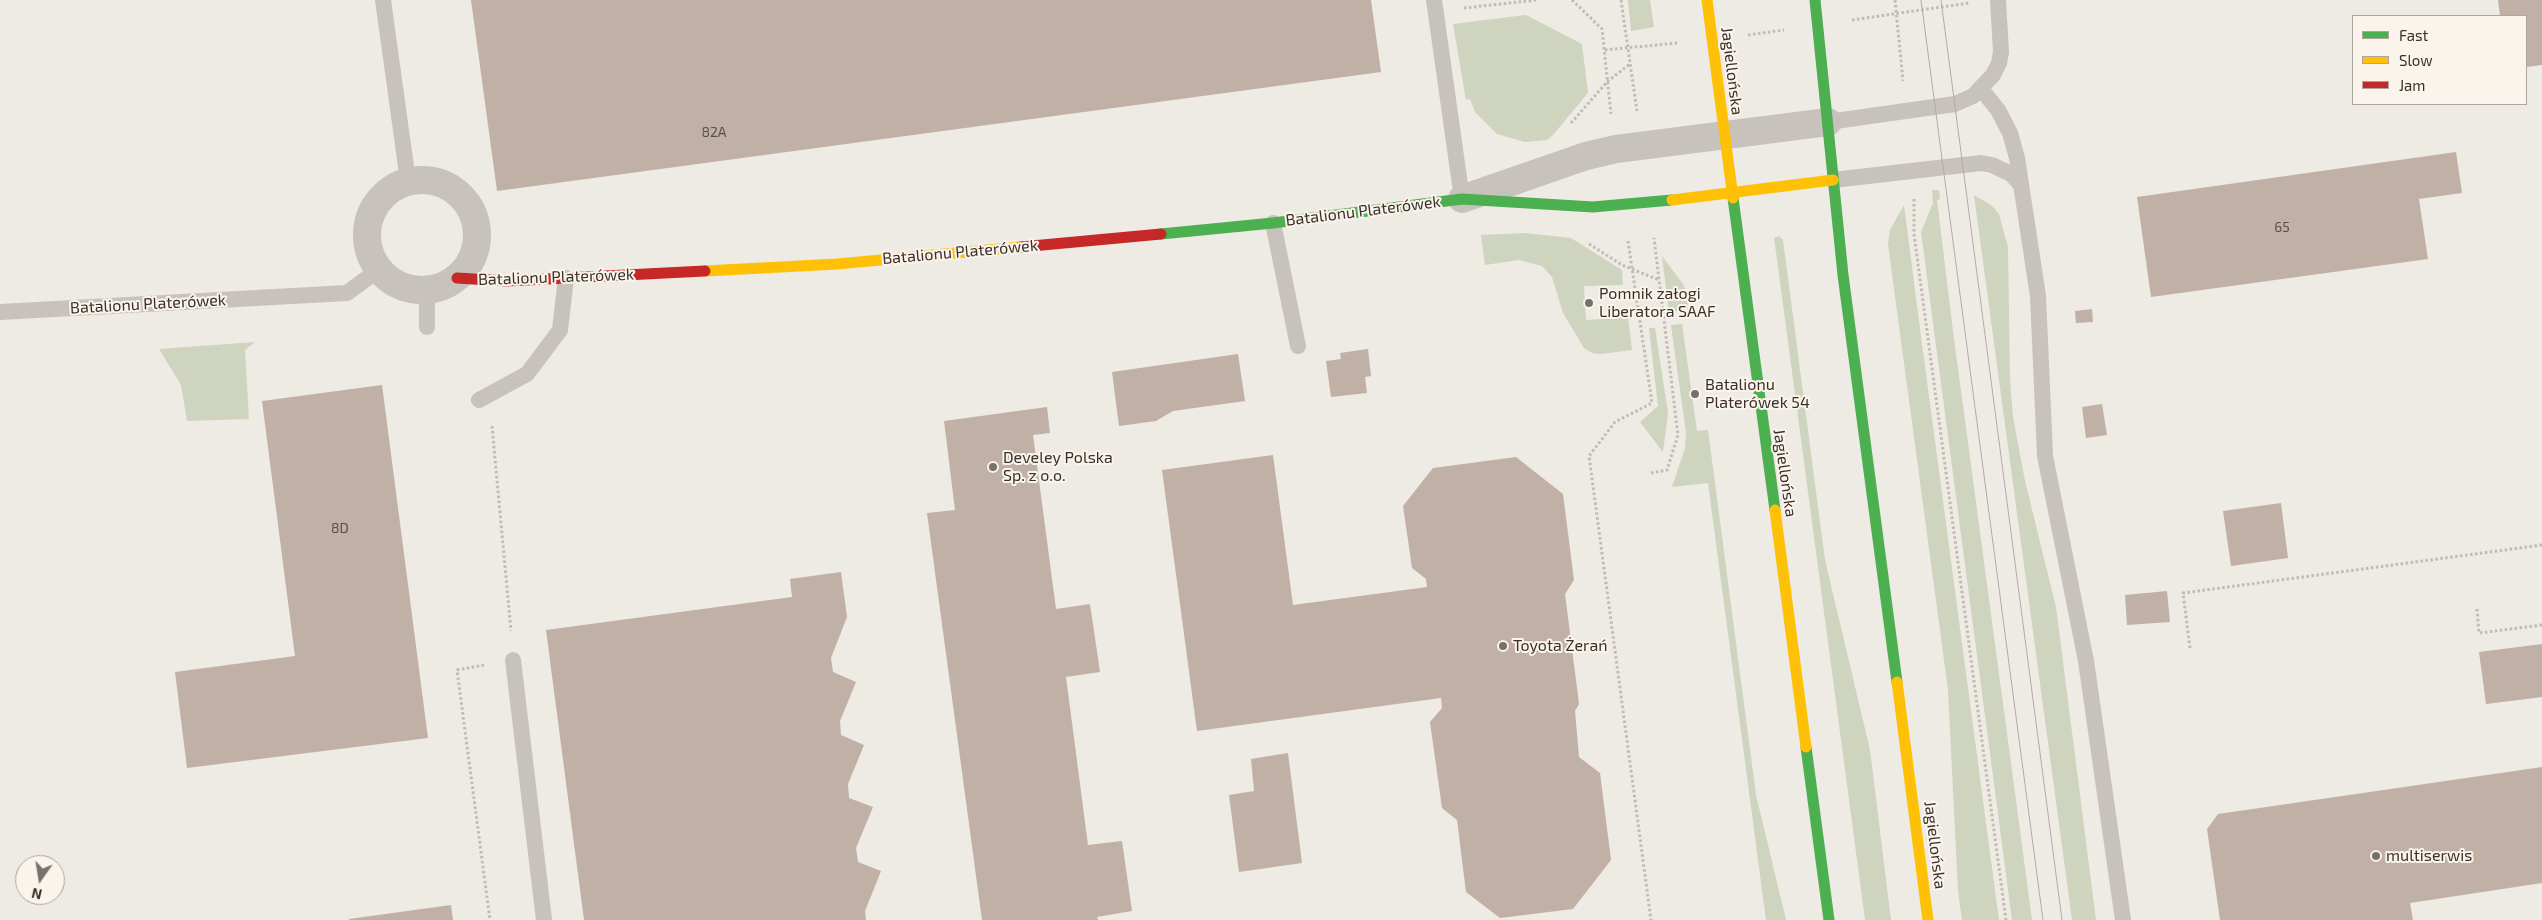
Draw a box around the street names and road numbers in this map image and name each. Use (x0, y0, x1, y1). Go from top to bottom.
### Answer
street label: Jagiellońska (1717, 26, 1747, 116)
street label: Batalionu Platerówek (1284, 192, 1442, 230)
street label: Batalionu Platerówek (881, 236, 1039, 268)
street label: Batalionu Platerówek (478, 265, 634, 289)
street label: Batalionu Platerówek (70, 290, 226, 318)
street label: Jagiellońska (1769, 428, 1801, 518)
street label: Jagiellońska (1920, 800, 1950, 890)

